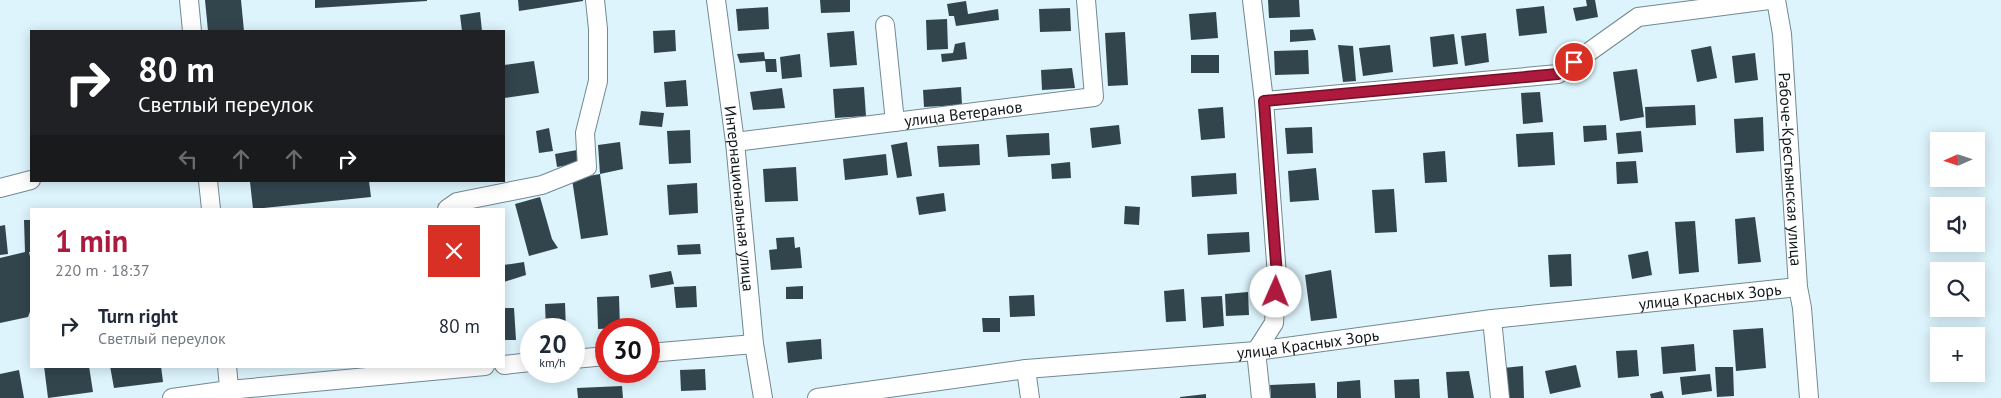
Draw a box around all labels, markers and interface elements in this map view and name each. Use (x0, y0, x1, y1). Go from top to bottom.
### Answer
pin (1553, 41, 1595, 83)
text: 80 m (138, 46, 215, 92)
icon: arrive (1560, 48, 1588, 76)
icon: right (55, 50, 120, 115)
street label: Рабоче-Крестьянская улица (1774, 72, 1807, 267)
text: Светлый переулок (138, 90, 313, 118)
street label: улица Ветеранов (903, 96, 1023, 131)
street label: Интернациональная улица (720, 104, 759, 292)
north arrow (1930, 132, 1985, 188)
map controls (1930, 132, 1985, 382)
icon: left (174, 145, 202, 173)
icon: ahead (227, 145, 255, 173)
icon: ahead (280, 145, 308, 173)
icon: right (333, 145, 361, 173)
button: sound (1930, 197, 1985, 252)
text: 1 min (55, 221, 128, 260)
button: close (428, 225, 480, 277)
text: 220 m · 18:37 (55, 260, 150, 280)
button: search (1930, 262, 1985, 317)
position arrow (1249, 265, 1301, 317)
street label: улица Красных Зорь (1638, 279, 1782, 314)
text: Turn right (98, 304, 178, 328)
icon: right (55, 312, 83, 340)
text: 80 m (439, 314, 480, 338)
speed limit sign: 30 (595, 318, 660, 383)
street label: улица Красных Зорь (1236, 324, 1380, 362)
button: + (1930, 327, 1985, 382)
text: Светлый переулок (98, 328, 226, 348)
text: 20 (538, 328, 567, 360)
text: km/h (539, 355, 566, 370)

